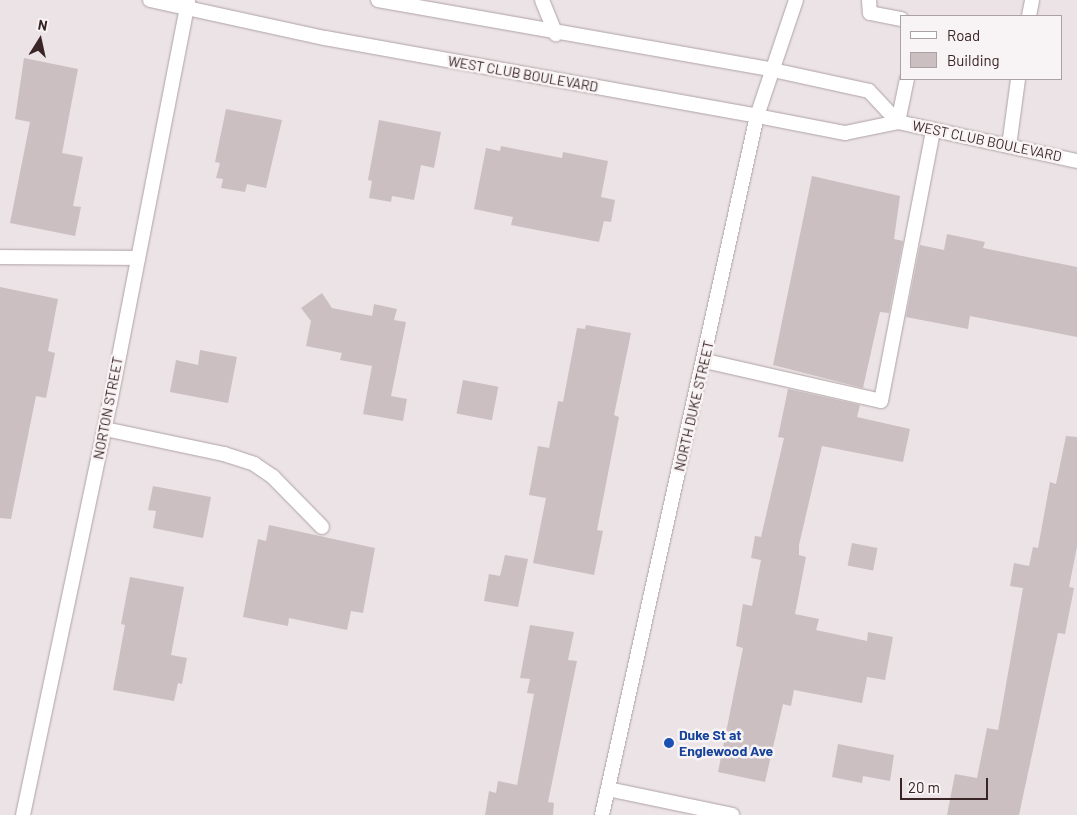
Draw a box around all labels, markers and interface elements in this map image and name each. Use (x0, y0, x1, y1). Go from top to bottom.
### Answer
north arrow (15, 15, 65, 65)
legend (900, 15, 1062, 80)
text: N (37, 16, 49, 34)
text: Road (947, 26, 980, 44)
text: Building (947, 51, 1000, 69)
street label: WEST CLUB BOULEVARD (447, 53, 599, 95)
street label: WEST CLUB BOULEVARD (911, 117, 1063, 165)
street label: NORTH DUKE STREET (671, 339, 717, 473)
street label: NORTON STREET (90, 355, 126, 461)
place label: Duke St at Englewood Ave (679, 727, 773, 760)
marker: Duke St at Englewood Ave (663, 737, 675, 749)
scale bar (902, 768, 990, 800)
text: 20 m (908, 778, 940, 796)

